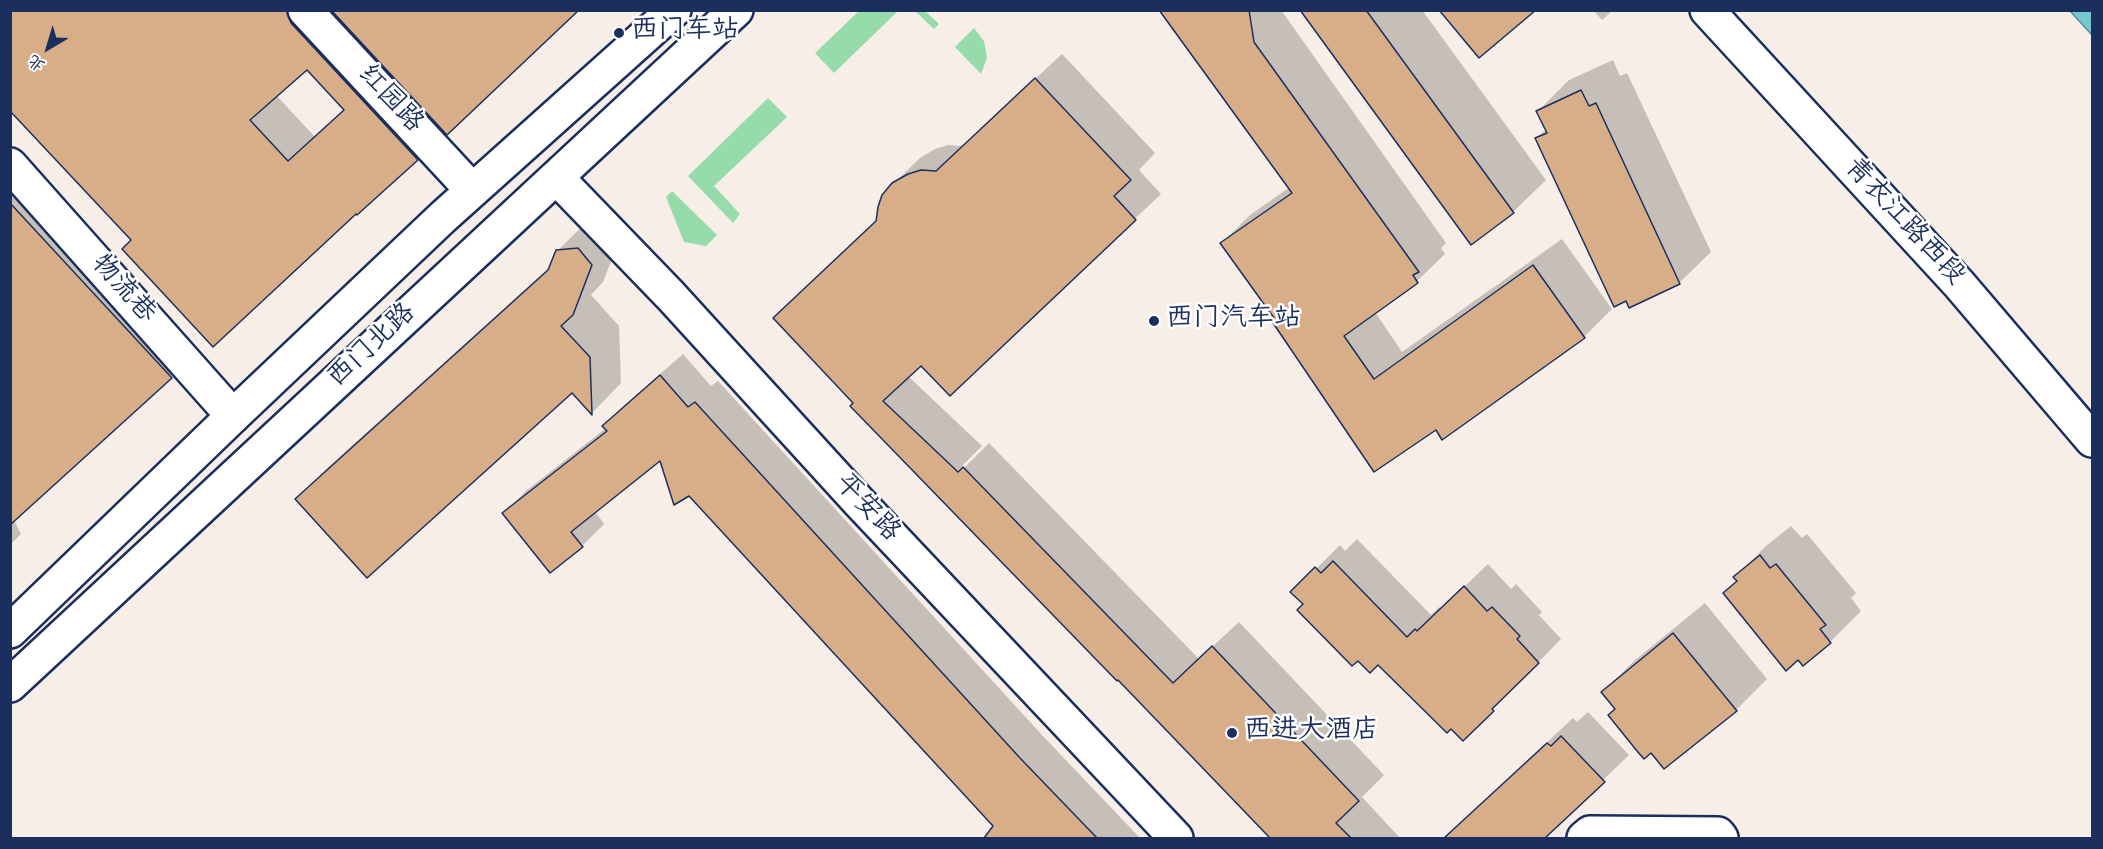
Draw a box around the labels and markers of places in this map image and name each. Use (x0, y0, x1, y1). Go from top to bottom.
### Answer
place label: 西门车站 (631, 17, 739, 49)
marker: 西门车站 (612, 26, 626, 40)
place label: 西门汽车站 (1166, 305, 1301, 337)
marker: 西门汽车站 (1147, 314, 1161, 328)
place label: 西进大酒店 (1244, 717, 1379, 749)
marker: 西进大酒店 (1225, 726, 1239, 740)

